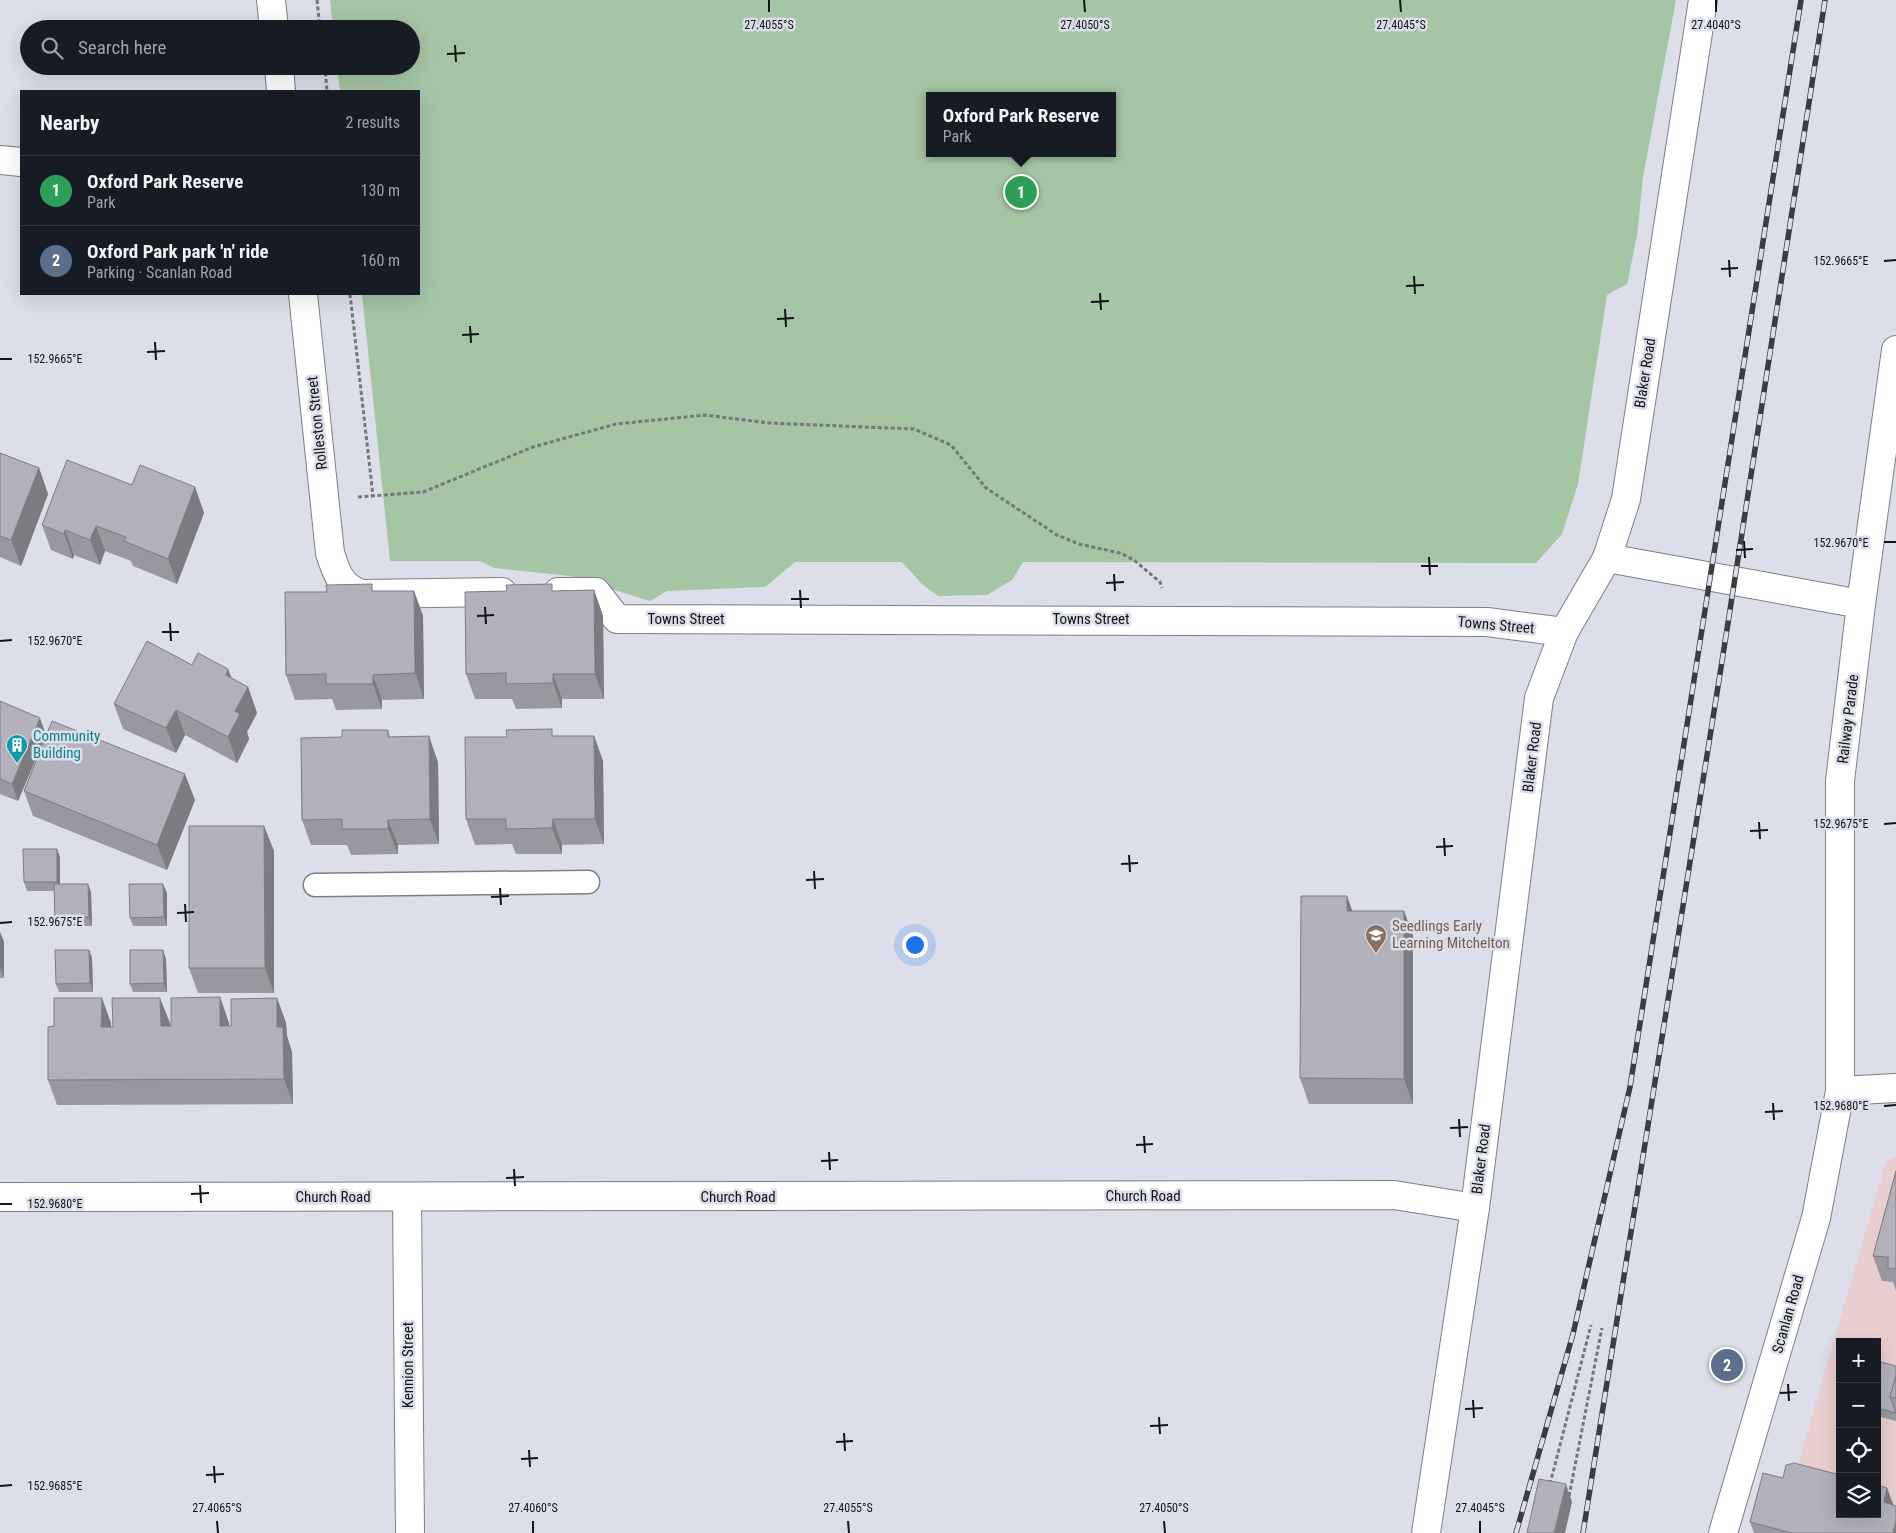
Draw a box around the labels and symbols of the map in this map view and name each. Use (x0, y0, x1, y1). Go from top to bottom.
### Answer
text: 27.4055°S (744, 18, 794, 32)
text: 27.4050°S (1060, 18, 1110, 32)
text: 27.4045°S (1376, 18, 1426, 32)
text: 27.4040°S (1691, 18, 1741, 32)
pin: 1 (1005, 173, 1037, 211)
text: 152.9665°E (1813, 254, 1869, 268)
street label: Blaker Road (1631, 337, 1659, 409)
text: 152.9665°E (27, 352, 83, 366)
street label: Rolleston Street (303, 375, 331, 471)
text: 152.9670°E (1813, 536, 1869, 550)
street label: Towns Street (647, 610, 725, 628)
street label: Towns Street (1052, 610, 1130, 628)
street label: Towns Street (1457, 613, 1535, 637)
text: 152.9670°E (27, 634, 83, 648)
street label: Railway Parade (1834, 673, 1862, 765)
street label: Blaker Road (1519, 721, 1545, 793)
place label: Community Building (33, 727, 100, 762)
building icon: Community Building (5, 733, 29, 764)
text: 152.9675°E (1813, 817, 1869, 831)
text: 152.9675°E (27, 915, 83, 929)
place label: Seedlings Early Learning Mitchelton (1392, 917, 1510, 952)
school or university icon: Seedlings Early Learning Mitchelton (1364, 923, 1388, 954)
your location (902, 932, 928, 958)
text: 152.9680°E (1813, 1099, 1869, 1113)
street label: Blaker Road (1468, 1123, 1494, 1195)
street label: Church Road (1105, 1187, 1181, 1205)
street label: Church Road (295, 1188, 371, 1206)
street label: Church Road (700, 1188, 776, 1206)
text: 152.9680°E (27, 1197, 83, 1211)
street label: Scanlan Road (1768, 1273, 1808, 1355)
street label: Kennion Street (399, 1322, 417, 1408)
pin: 2 (1711, 1346, 1743, 1384)
text: 152.9685°E (27, 1479, 83, 1493)
text: 27.4065°S (192, 1501, 242, 1515)
text: 27.4060°S (508, 1501, 558, 1515)
text: 27.4055°S (823, 1501, 873, 1515)
text: 27.4050°S (1139, 1501, 1189, 1515)
text: 27.4045°S (1455, 1501, 1505, 1515)

